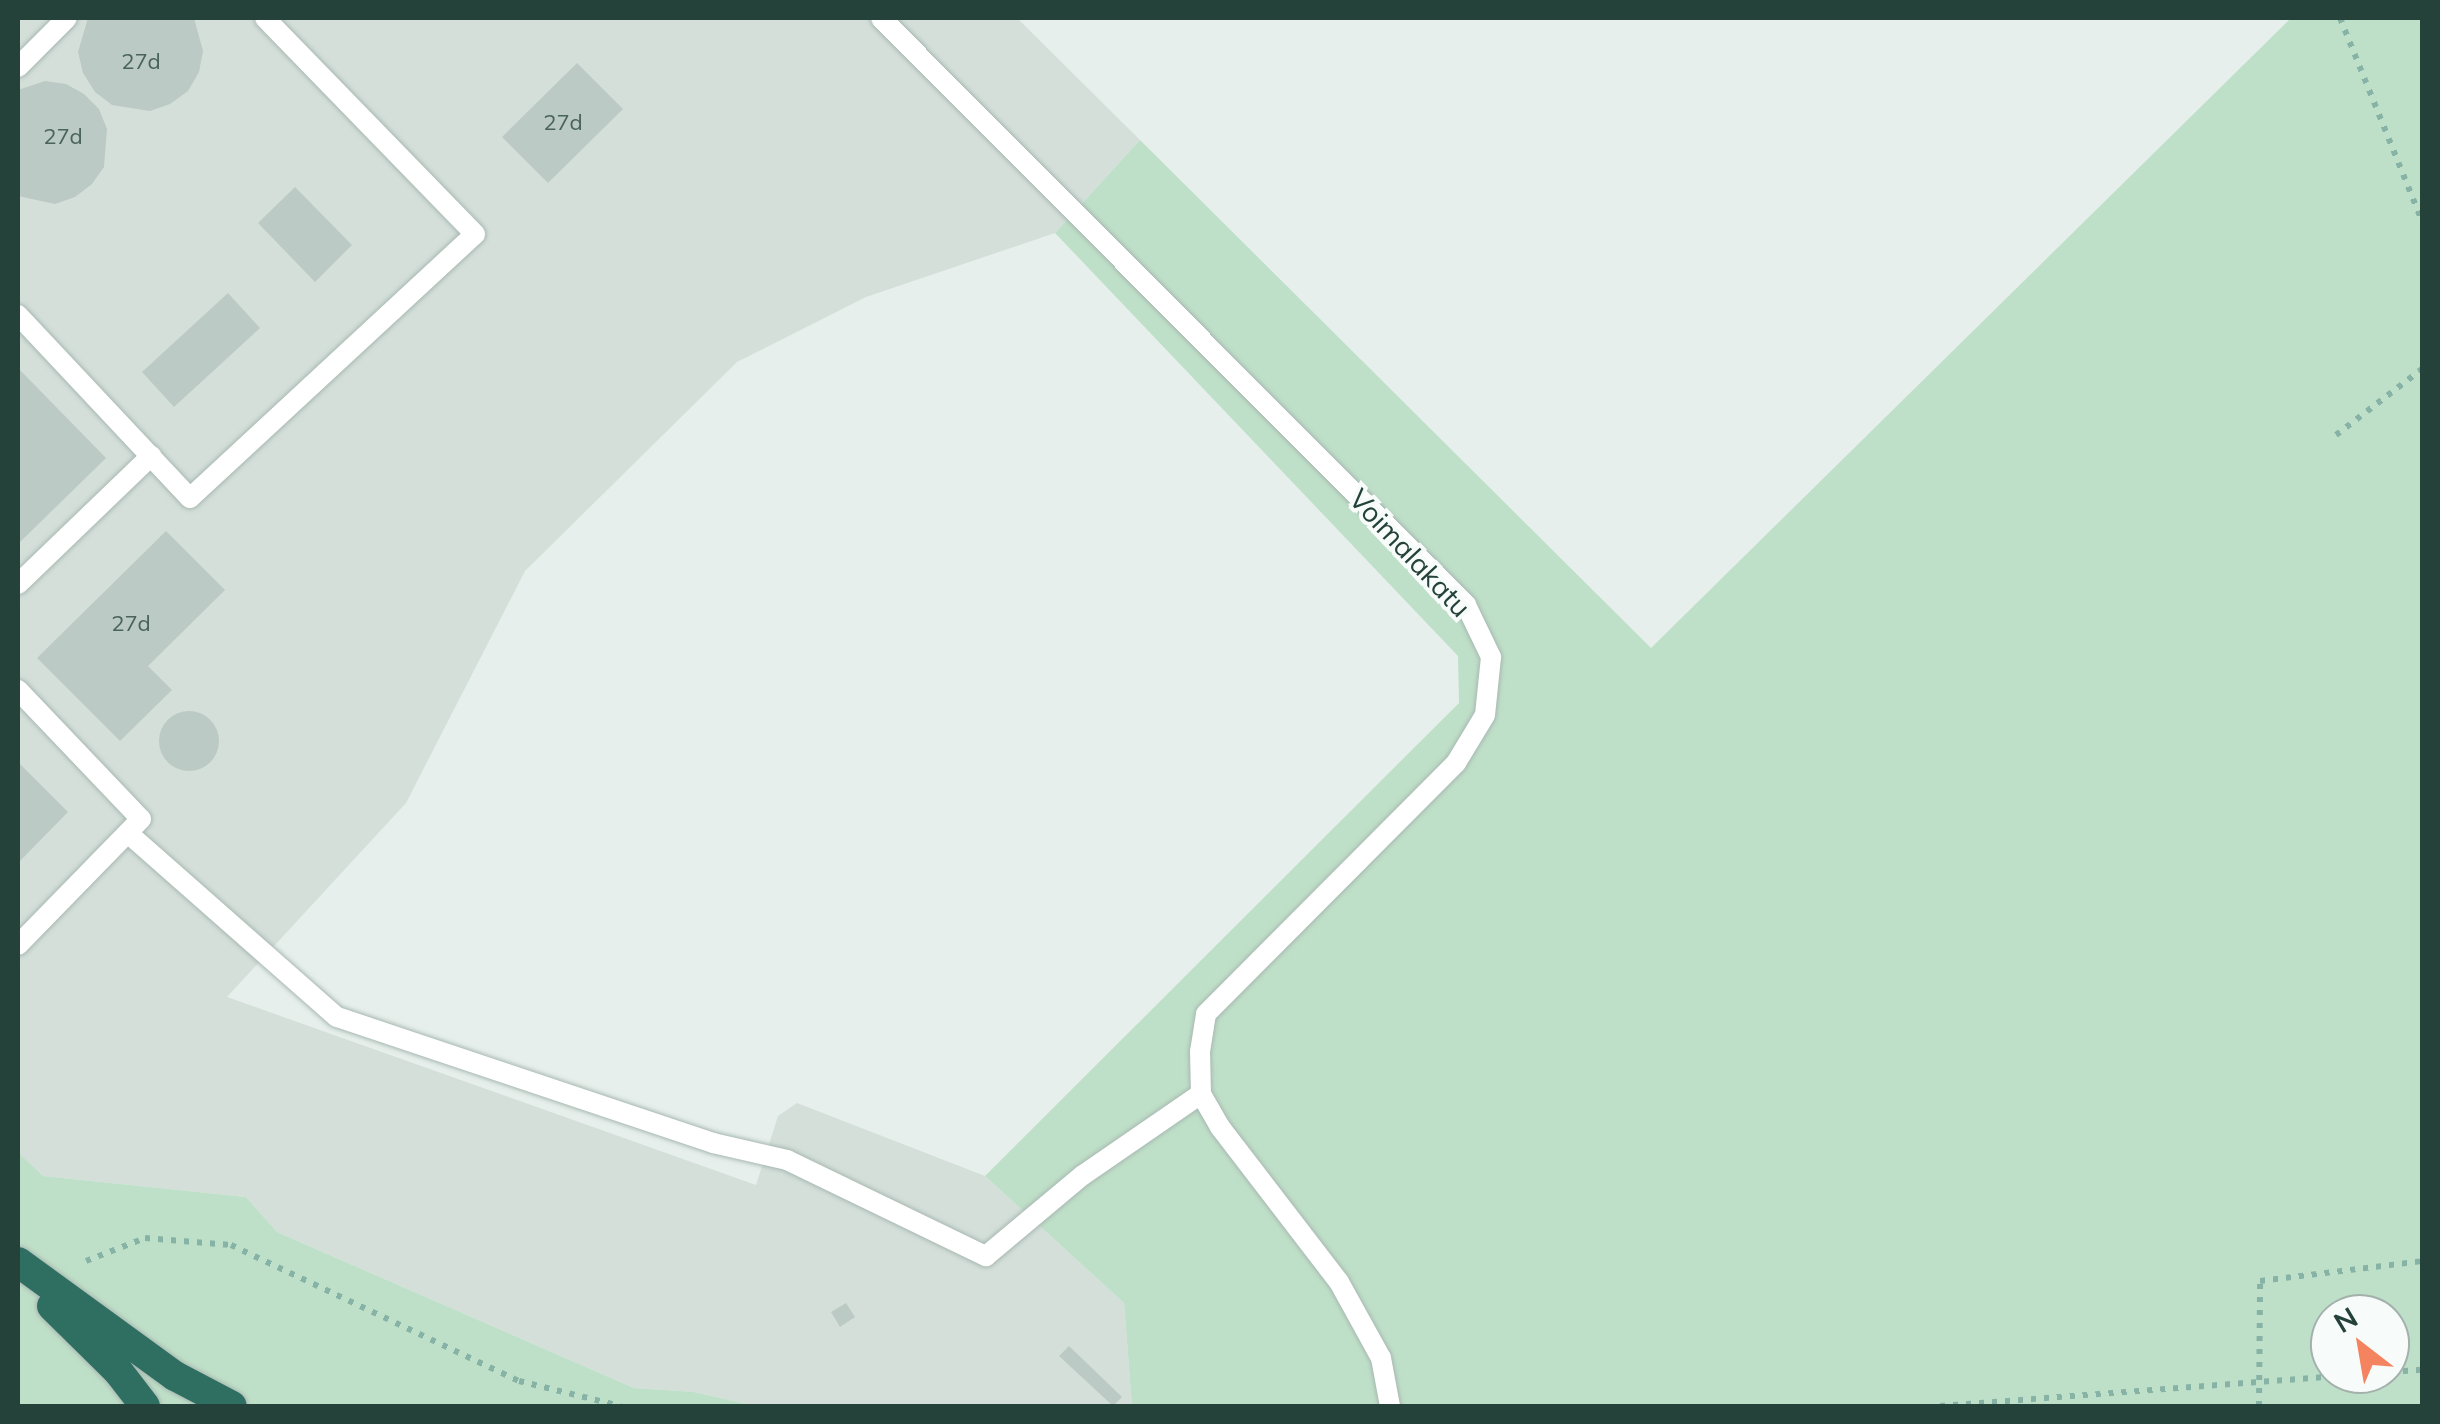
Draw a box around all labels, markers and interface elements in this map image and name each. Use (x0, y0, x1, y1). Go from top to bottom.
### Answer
house number: 27d (121, 49, 161, 75)
house number: 27d (543, 110, 583, 136)
house number: 27d (43, 124, 83, 150)
street label: Voimalakatu (1342, 482, 1478, 624)
house number: 27d (111, 611, 151, 637)
north arrow (2310, 1294, 2410, 1394)
text: N (2327, 1299, 2363, 1340)

